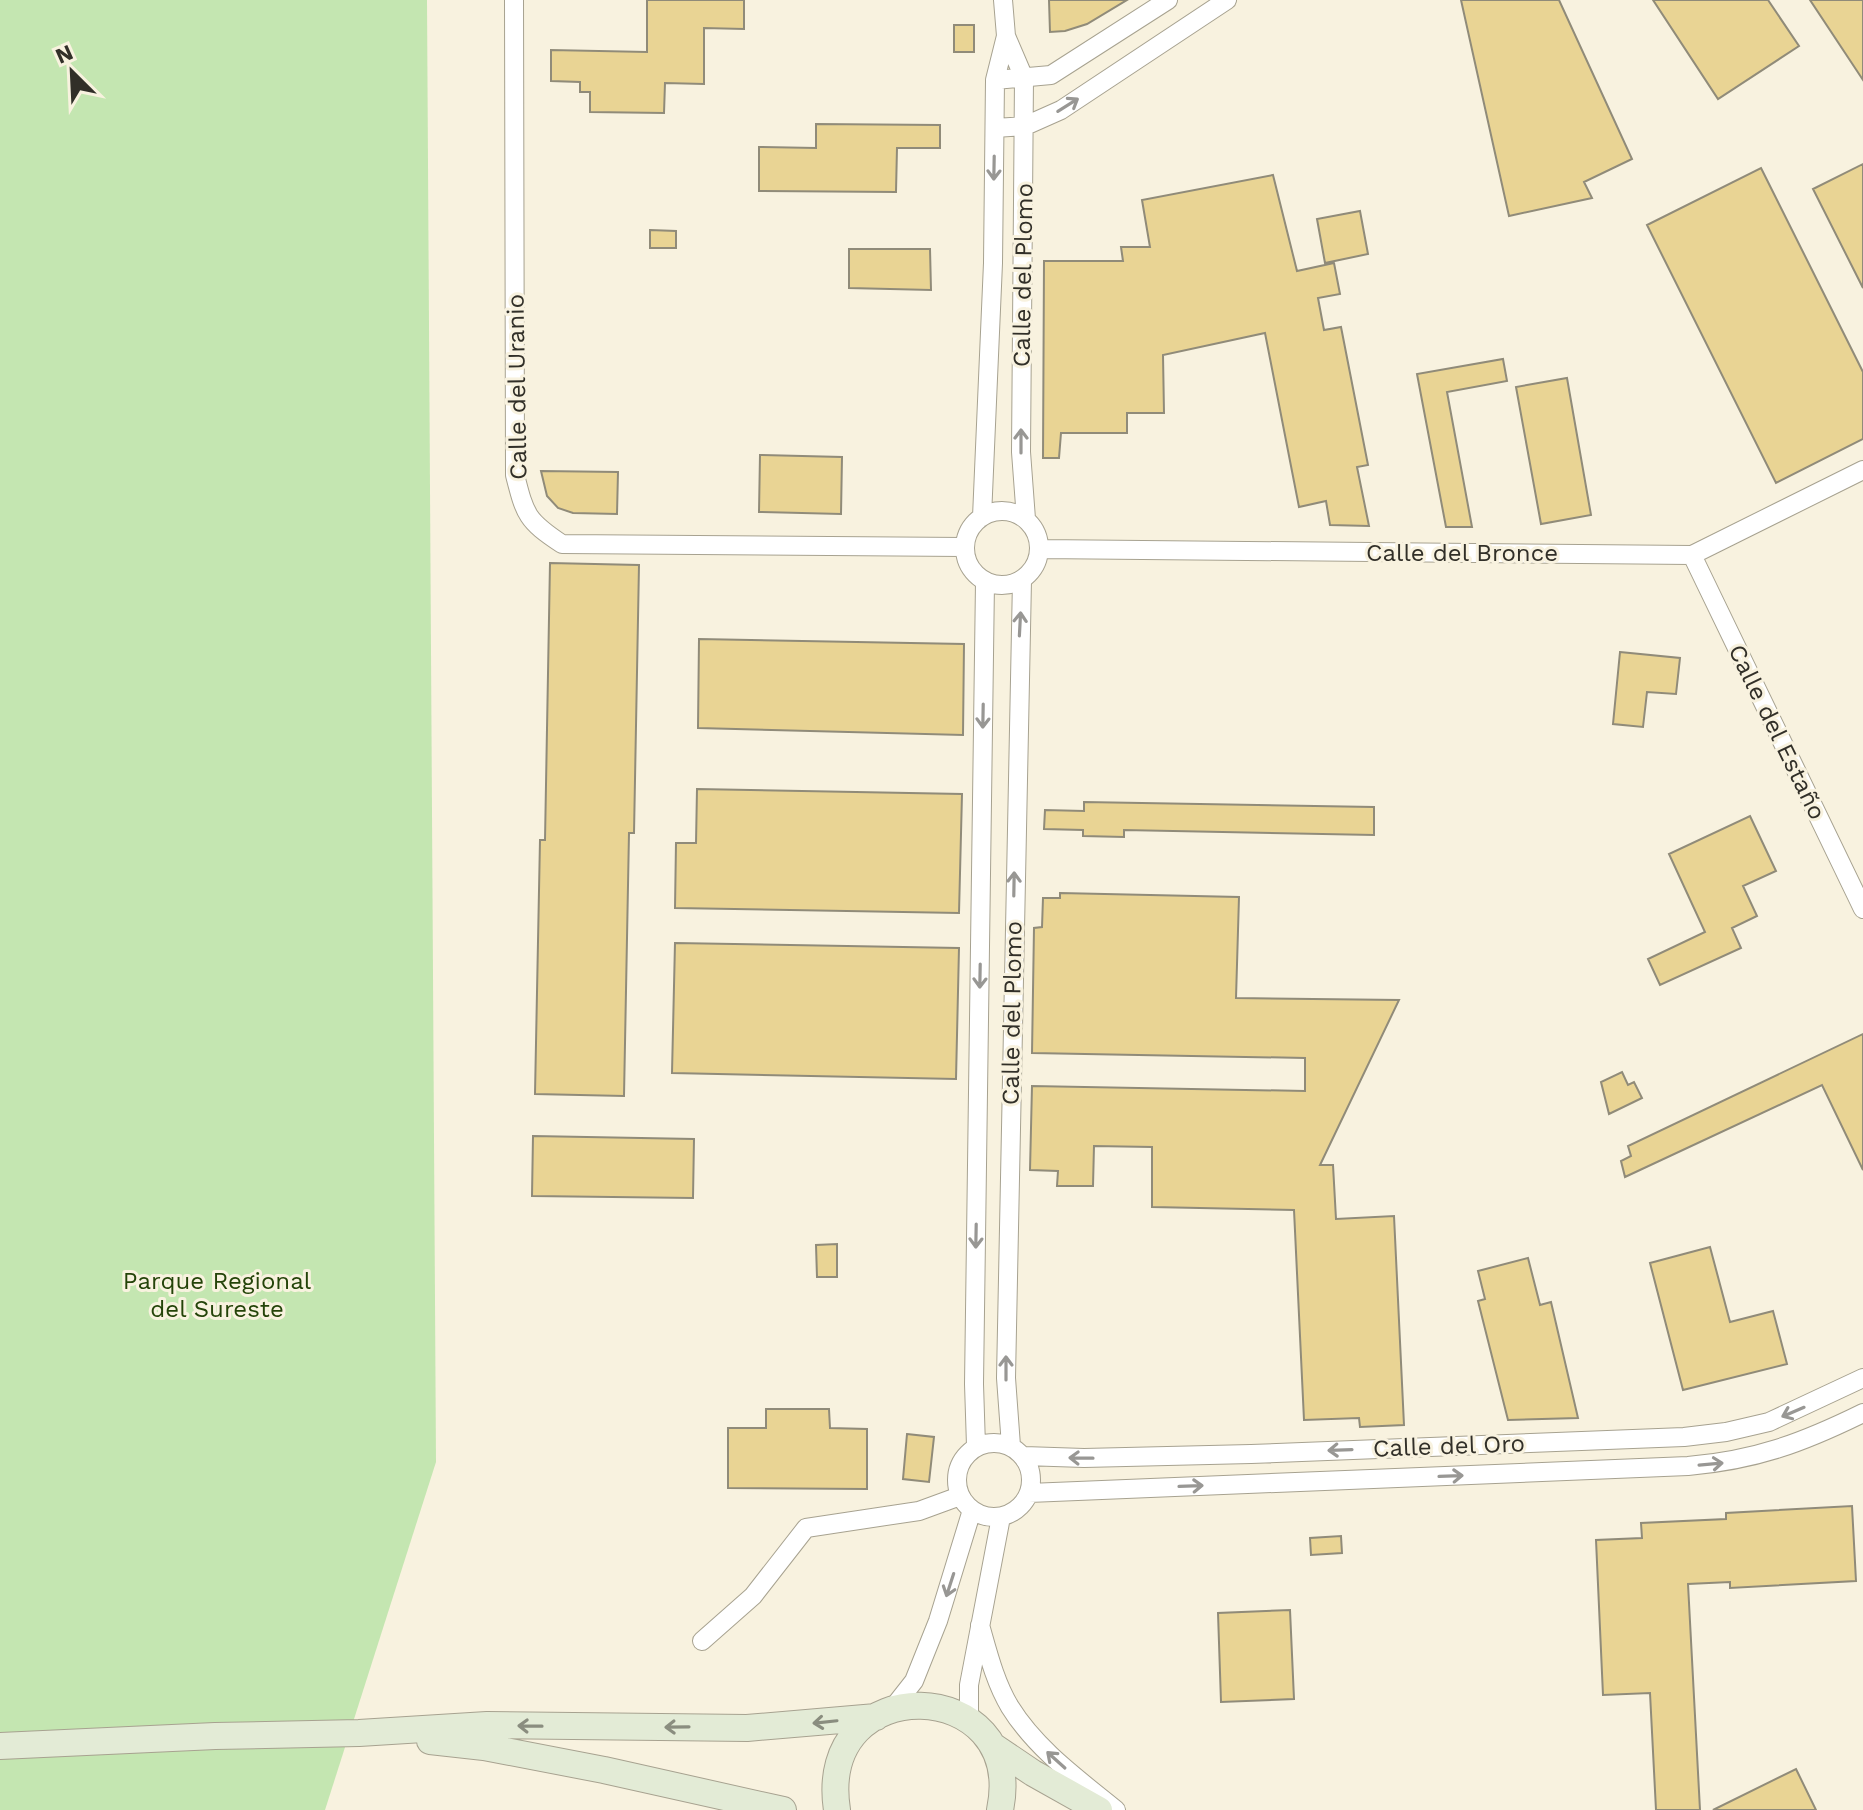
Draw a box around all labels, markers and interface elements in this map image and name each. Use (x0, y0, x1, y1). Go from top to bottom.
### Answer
north arrow (32, 32, 112, 112)
text: N (52, 39, 77, 69)
one-way arrow (1056, 97, 1079, 113)
one-way arrow (987, 154, 1002, 181)
street label: Calle del Plomo (1007, 183, 1039, 367)
street label: Calle del Uranio (501, 294, 533, 480)
one-way arrow (1013, 428, 1029, 455)
street label: Calle del Bronce (1366, 539, 1558, 567)
one-way arrow (1012, 611, 1027, 638)
street label: Calle del Estaño (1723, 640, 1831, 824)
one-way arrow (976, 702, 991, 729)
one-way arrow (1007, 871, 1022, 898)
street label: Calle del Plomo (996, 921, 1028, 1105)
one-way arrow (972, 962, 988, 989)
one-way arrow (969, 1222, 984, 1249)
park label: Parque Regional del Sureste (123, 1267, 312, 1323)
one-way arrow (998, 1355, 1014, 1382)
one-way arrow (1781, 1406, 1806, 1420)
street label: Calle del Oro (1373, 1429, 1525, 1463)
one-way arrow (1327, 1443, 1354, 1458)
one-way arrow (1068, 1450, 1095, 1465)
one-way arrow (1697, 1456, 1724, 1471)
one-way arrow (1437, 1468, 1464, 1483)
one-way arrow (1177, 1478, 1204, 1493)
one-way arrow (941, 1572, 956, 1597)
one-way arrow (812, 1714, 839, 1729)
one-way arrow (517, 1719, 544, 1734)
one-way arrow (664, 1719, 691, 1735)
one-way arrow (1047, 1751, 1067, 1769)

